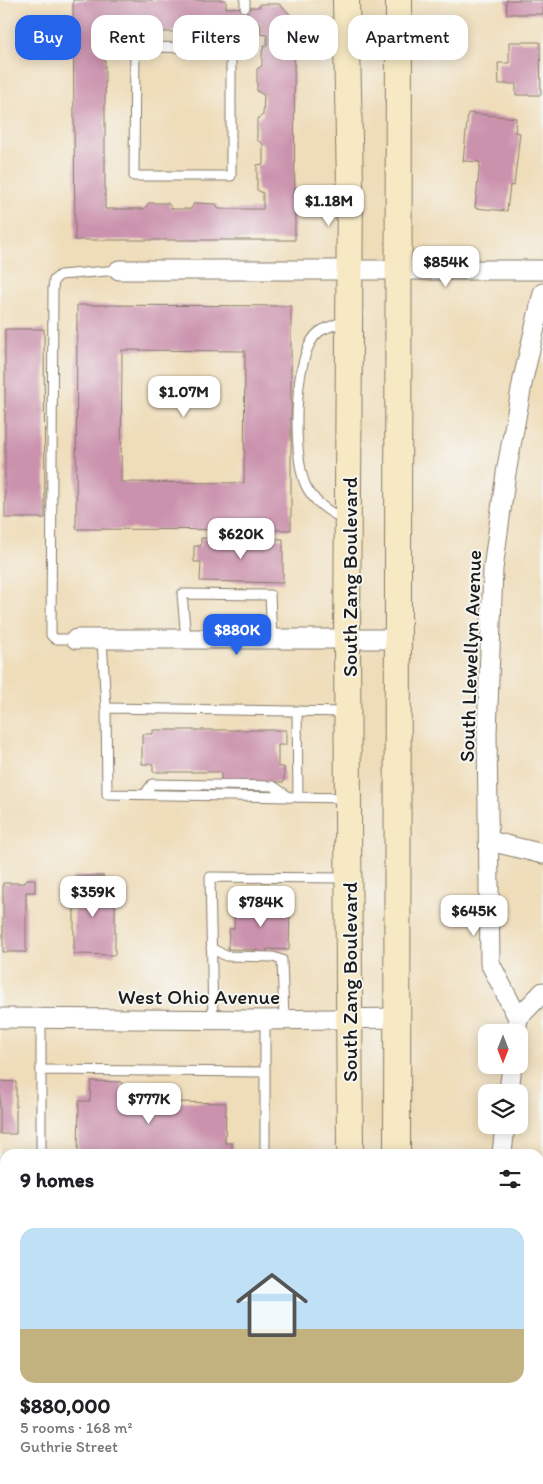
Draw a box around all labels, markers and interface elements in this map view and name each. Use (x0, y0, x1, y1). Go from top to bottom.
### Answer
chip: Buy (15, 15, 81, 60)
chip: Rent (91, 15, 163, 60)
chip: Filters (173, 15, 259, 60)
chip: New (269, 15, 338, 60)
chip: Apartment (348, 15, 468, 60)
pin: $1.18M (288, 184, 370, 227)
text: $1.18M (305, 191, 353, 210)
pin: $854K (411, 246, 481, 288)
text: $854K (423, 252, 469, 271)
pin: $1.07M (143, 376, 225, 418)
text: $1.07M (159, 382, 209, 401)
street label: South Zang Boulevard (337, 477, 362, 677)
pin: $620K (206, 518, 276, 560)
text: $620K (218, 524, 264, 543)
street label: South Llewellyn Avenue (454, 549, 486, 763)
pin: $880K (202, 614, 272, 656)
text: $880K (214, 620, 260, 639)
pin: $359K (58, 876, 128, 918)
text: $359K (71, 882, 115, 901)
street label: South Zang Boulevard (337, 882, 362, 1082)
pin: $784K (226, 886, 296, 928)
text: $784K (239, 892, 283, 911)
pin: $645K (439, 894, 509, 937)
text: $645K (452, 901, 496, 920)
street label: West Ohio Avenue (118, 984, 280, 1009)
north arrow (478, 1024, 528, 1074)
map controls (478, 1024, 528, 1134)
pin: $777K (114, 1082, 184, 1125)
button: layers (478, 1084, 528, 1134)
text: $777K (128, 1089, 170, 1108)
icon: filters (496, 1165, 524, 1193)
text: 9 homes (20, 1167, 94, 1192)
icon: home (227, 1260, 317, 1350)
text: $880,000 (20, 1393, 110, 1418)
text: 5 rooms · 168 m² (20, 1418, 133, 1437)
text: Guthrie Street (20, 1437, 118, 1456)

